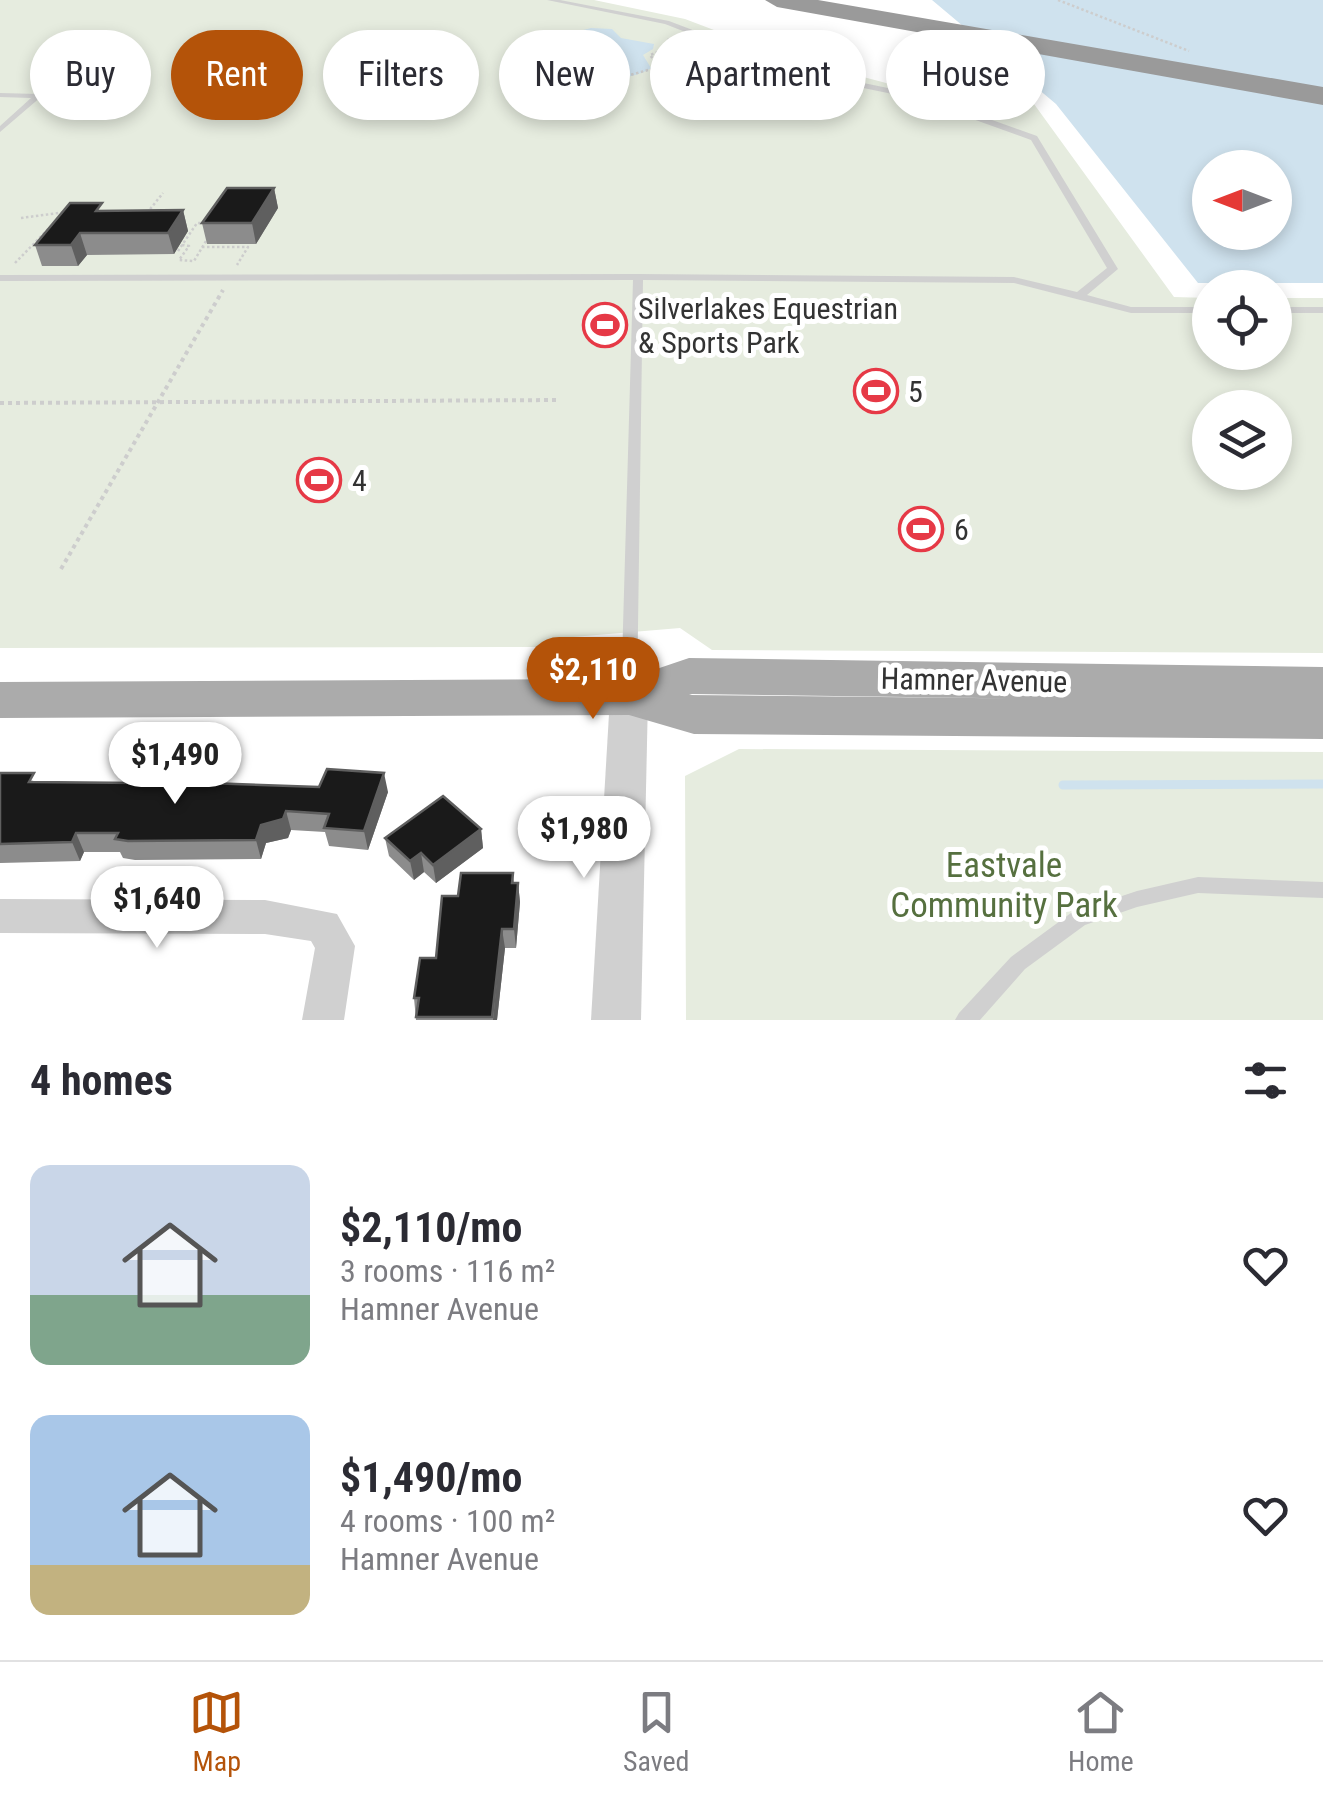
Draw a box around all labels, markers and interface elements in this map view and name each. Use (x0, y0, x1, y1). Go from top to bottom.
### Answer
chip: Buy (30, 30, 151, 120)
chip: Rent (171, 30, 303, 120)
chip: Filters (323, 30, 479, 120)
chip: New (499, 30, 630, 120)
chip: Apartment (650, 30, 866, 120)
chip: House (886, 30, 1045, 120)
north arrow (1192, 150, 1292, 250)
map controls (1192, 150, 1292, 490)
button: locate (1192, 270, 1292, 370)
place label: Silverlakes Equestrian & Sports Park (638, 291, 898, 360)
sports icon: Silverlakes Equestrian & Sports Park (582, 302, 628, 348)
sports icon: 5 (853, 368, 899, 414)
place label: 5 (908, 374, 923, 409)
button: layers (1192, 390, 1292, 490)
sports icon: 4 (296, 457, 342, 503)
place label: 4 (352, 463, 367, 498)
sports icon: 6 (898, 506, 944, 552)
place label: 6 (954, 512, 969, 547)
pin: $2,110 (512, 637, 674, 722)
text: $2,110 (549, 650, 637, 688)
street label: Hamner Avenue (880, 661, 1068, 699)
pin: $1,490 (94, 722, 256, 807)
text: $1,490 (131, 735, 219, 773)
pin: $1,980 (503, 796, 665, 881)
text: $1,980 (540, 809, 628, 847)
park label: Eastvale Community Park (890, 845, 1118, 926)
pin: $1,640 (76, 866, 238, 951)
text: $1,640 (113, 879, 201, 917)
icon: filters (1238, 1053, 1293, 1108)
text: 4 homes (30, 1056, 173, 1105)
text: $2,110/mo (340, 1203, 522, 1252)
icon: home (110, 1205, 230, 1325)
icon: heart (1238, 1238, 1293, 1293)
text: 3 rooms · 116 m² (340, 1252, 555, 1290)
text: Hamner Avenue (340, 1290, 539, 1328)
text: $1,490/mo (340, 1453, 522, 1502)
icon: home (110, 1455, 230, 1575)
icon: heart (1238, 1488, 1293, 1543)
text: 4 rooms · 100 m² (340, 1502, 555, 1540)
text: Hamner Avenue (340, 1540, 539, 1578)
tab: Map (189, 1685, 244, 1778)
tab: Saved (623, 1685, 689, 1778)
tab: Home (1068, 1685, 1134, 1778)

